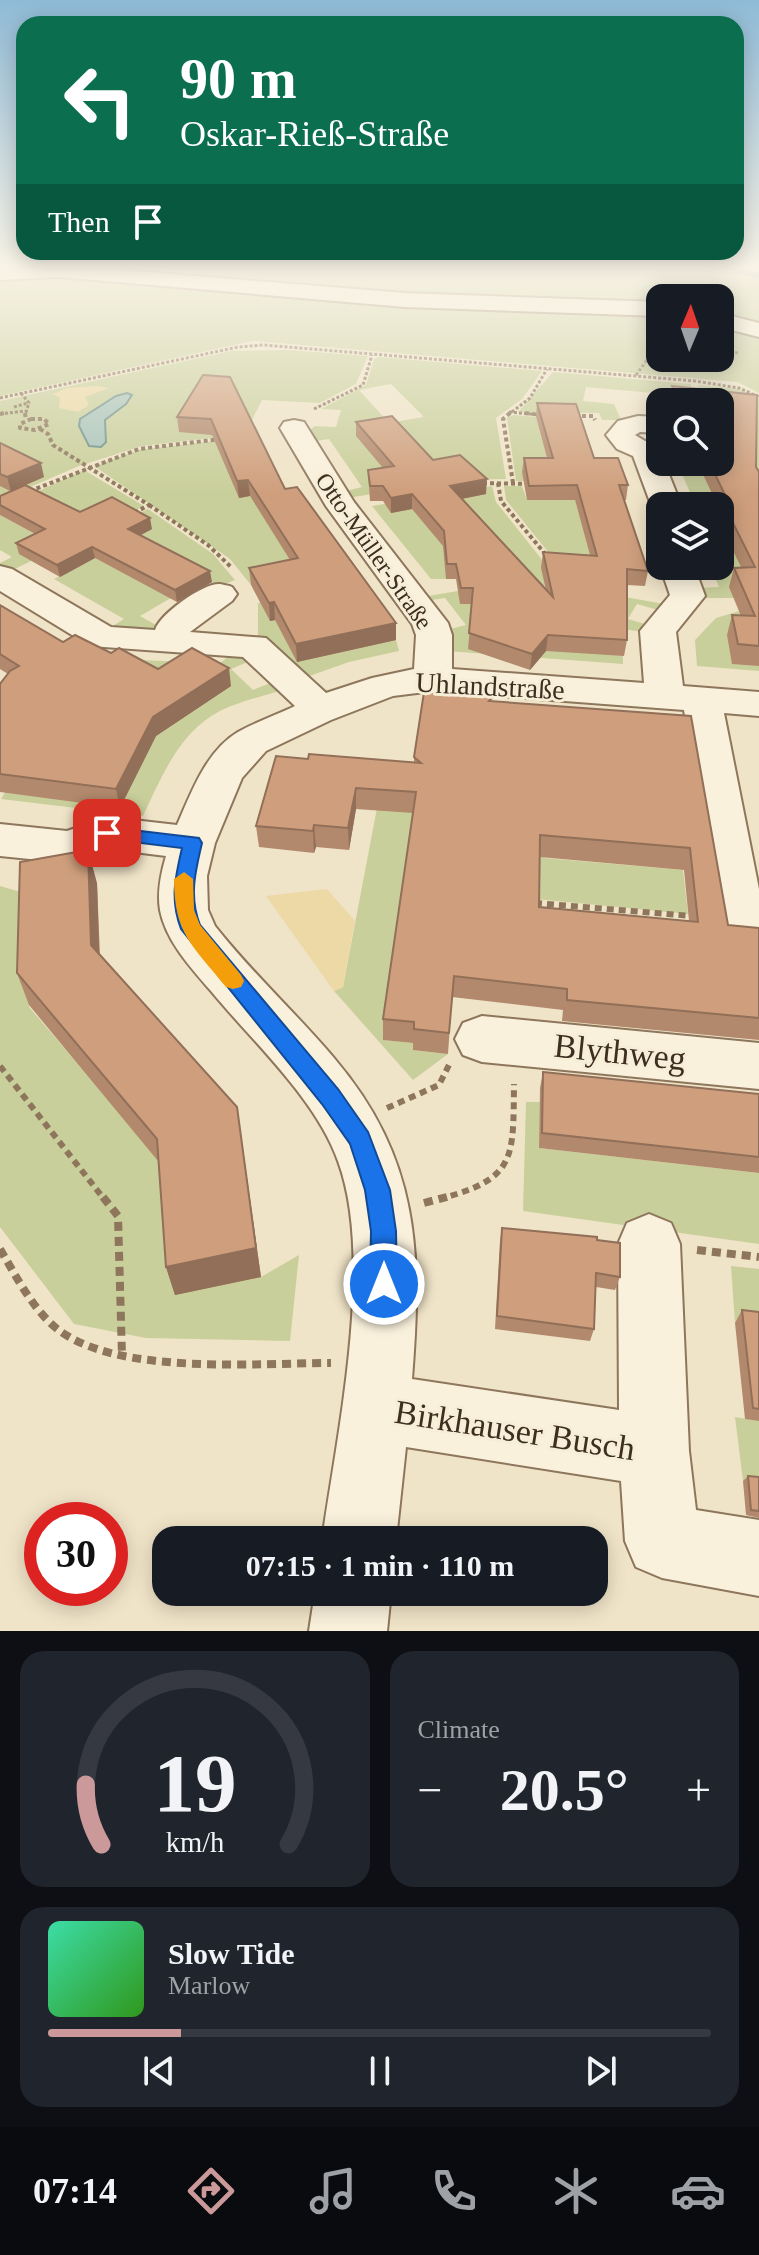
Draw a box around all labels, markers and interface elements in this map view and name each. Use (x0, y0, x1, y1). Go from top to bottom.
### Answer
icon: left (48, 48, 152, 152)
text: 90 m (180, 48, 297, 110)
text: Oskar-Rieß-Straße (180, 114, 449, 154)
icon: arrive (126, 200, 170, 244)
text: Then (48, 205, 110, 238)
north arrow (646, 284, 734, 372)
map controls (646, 284, 734, 580)
button: search (646, 388, 734, 476)
street label: Otto-Müller-Straße (310, 468, 438, 634)
button: layers (646, 492, 734, 580)
street label: Uhlandstraße (415, 667, 565, 705)
pin (73, 799, 141, 867)
icon: arrive (85, 811, 129, 855)
street label: Blythweg (552, 1027, 688, 1077)
position arrow (342, 1242, 426, 1326)
street label: Birkhauser Busch (392, 1393, 638, 1467)
speed limit sign: 30 (24, 1502, 128, 1606)
text: 07:15 · 1 min · 110 m (246, 1549, 514, 1582)
text: Climate (418, 1715, 500, 1744)
text: 19 (153, 1737, 236, 1829)
text: 20.5° (500, 1757, 629, 1823)
text: − (418, 1766, 442, 1815)
text: + (686, 1766, 711, 1815)
text: km/h (165, 1827, 224, 1858)
text: Slow Tide (168, 1937, 294, 1970)
text: Marlow (168, 1971, 250, 2000)
icon: previous (137, 2049, 181, 2093)
icon: pause (358, 2049, 402, 2093)
icon: next (579, 2049, 623, 2093)
icon: directions (183, 2163, 239, 2219)
icon: music (305, 2163, 361, 2219)
icon: phone (426, 2163, 482, 2219)
icon: climate (548, 2163, 604, 2219)
icon: car (670, 2163, 726, 2219)
text: 07:14 (33, 2171, 117, 2211)

